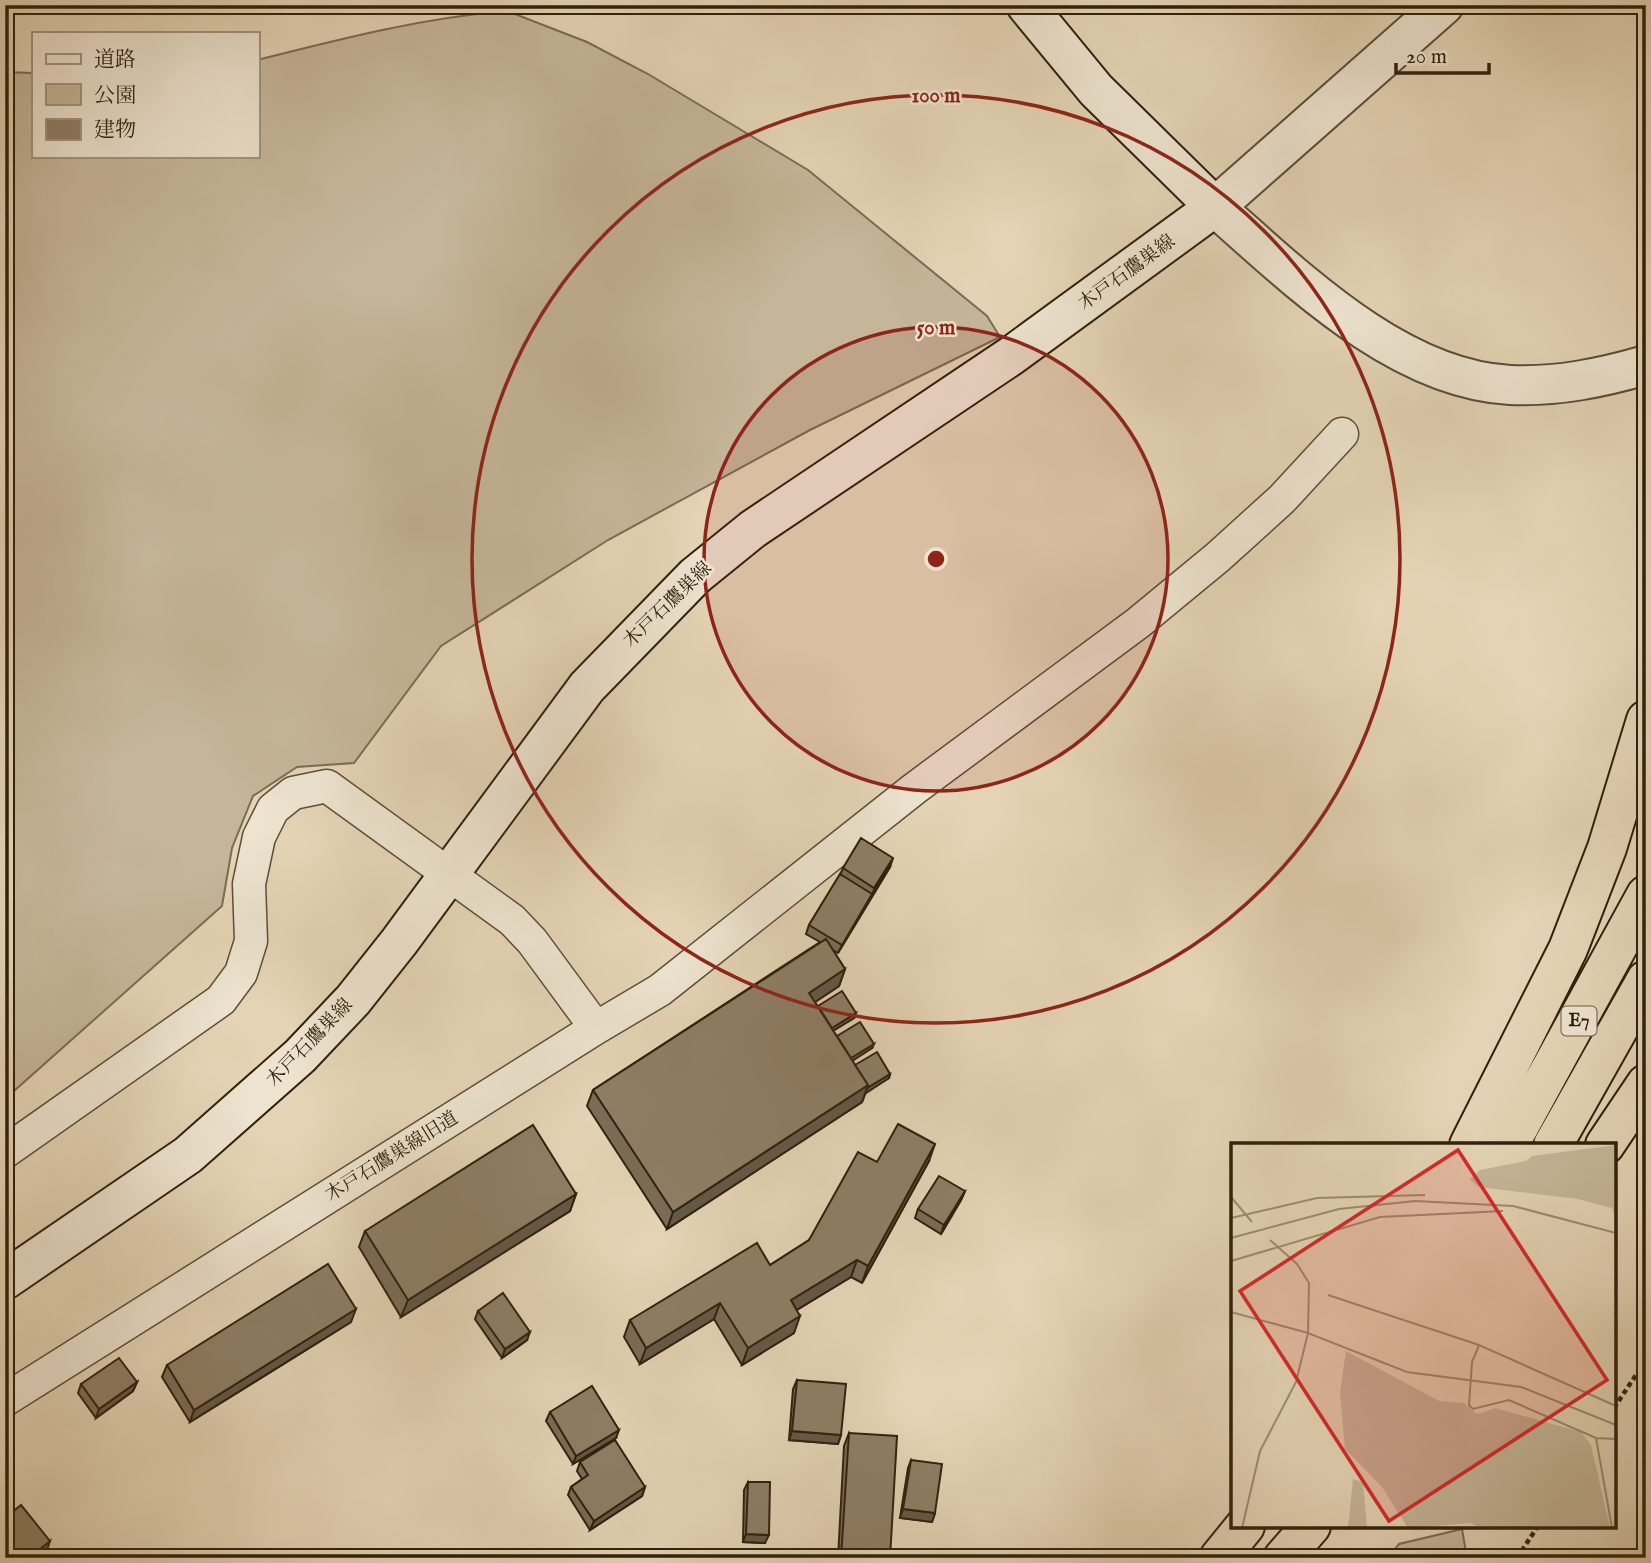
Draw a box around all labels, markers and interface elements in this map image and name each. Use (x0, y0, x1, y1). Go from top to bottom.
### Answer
legend (32, 32, 259, 158)
scale bar (1396, 32, 1488, 76)
text: 20 m (1406, 44, 1447, 71)
text: 道路 (94, 47, 136, 74)
text: 公園 (94, 83, 136, 110)
text: 100 m (911, 83, 961, 110)
text: 建物 (94, 117, 136, 144)
street label: 木戸石鷹巣線 (1074, 230, 1180, 316)
text: 50 m (917, 315, 956, 342)
centre of rings (924, 547, 948, 571)
street label: 木戸石鷹巣線 (619, 557, 717, 653)
street label: 木戸石鷹巣線 (262, 994, 358, 1092)
road number: E7 (1562, 1006, 1596, 1036)
street label: 木戸石鷹巣線旧道 (321, 1107, 463, 1207)
inset map (1231, 1143, 1616, 1528)

